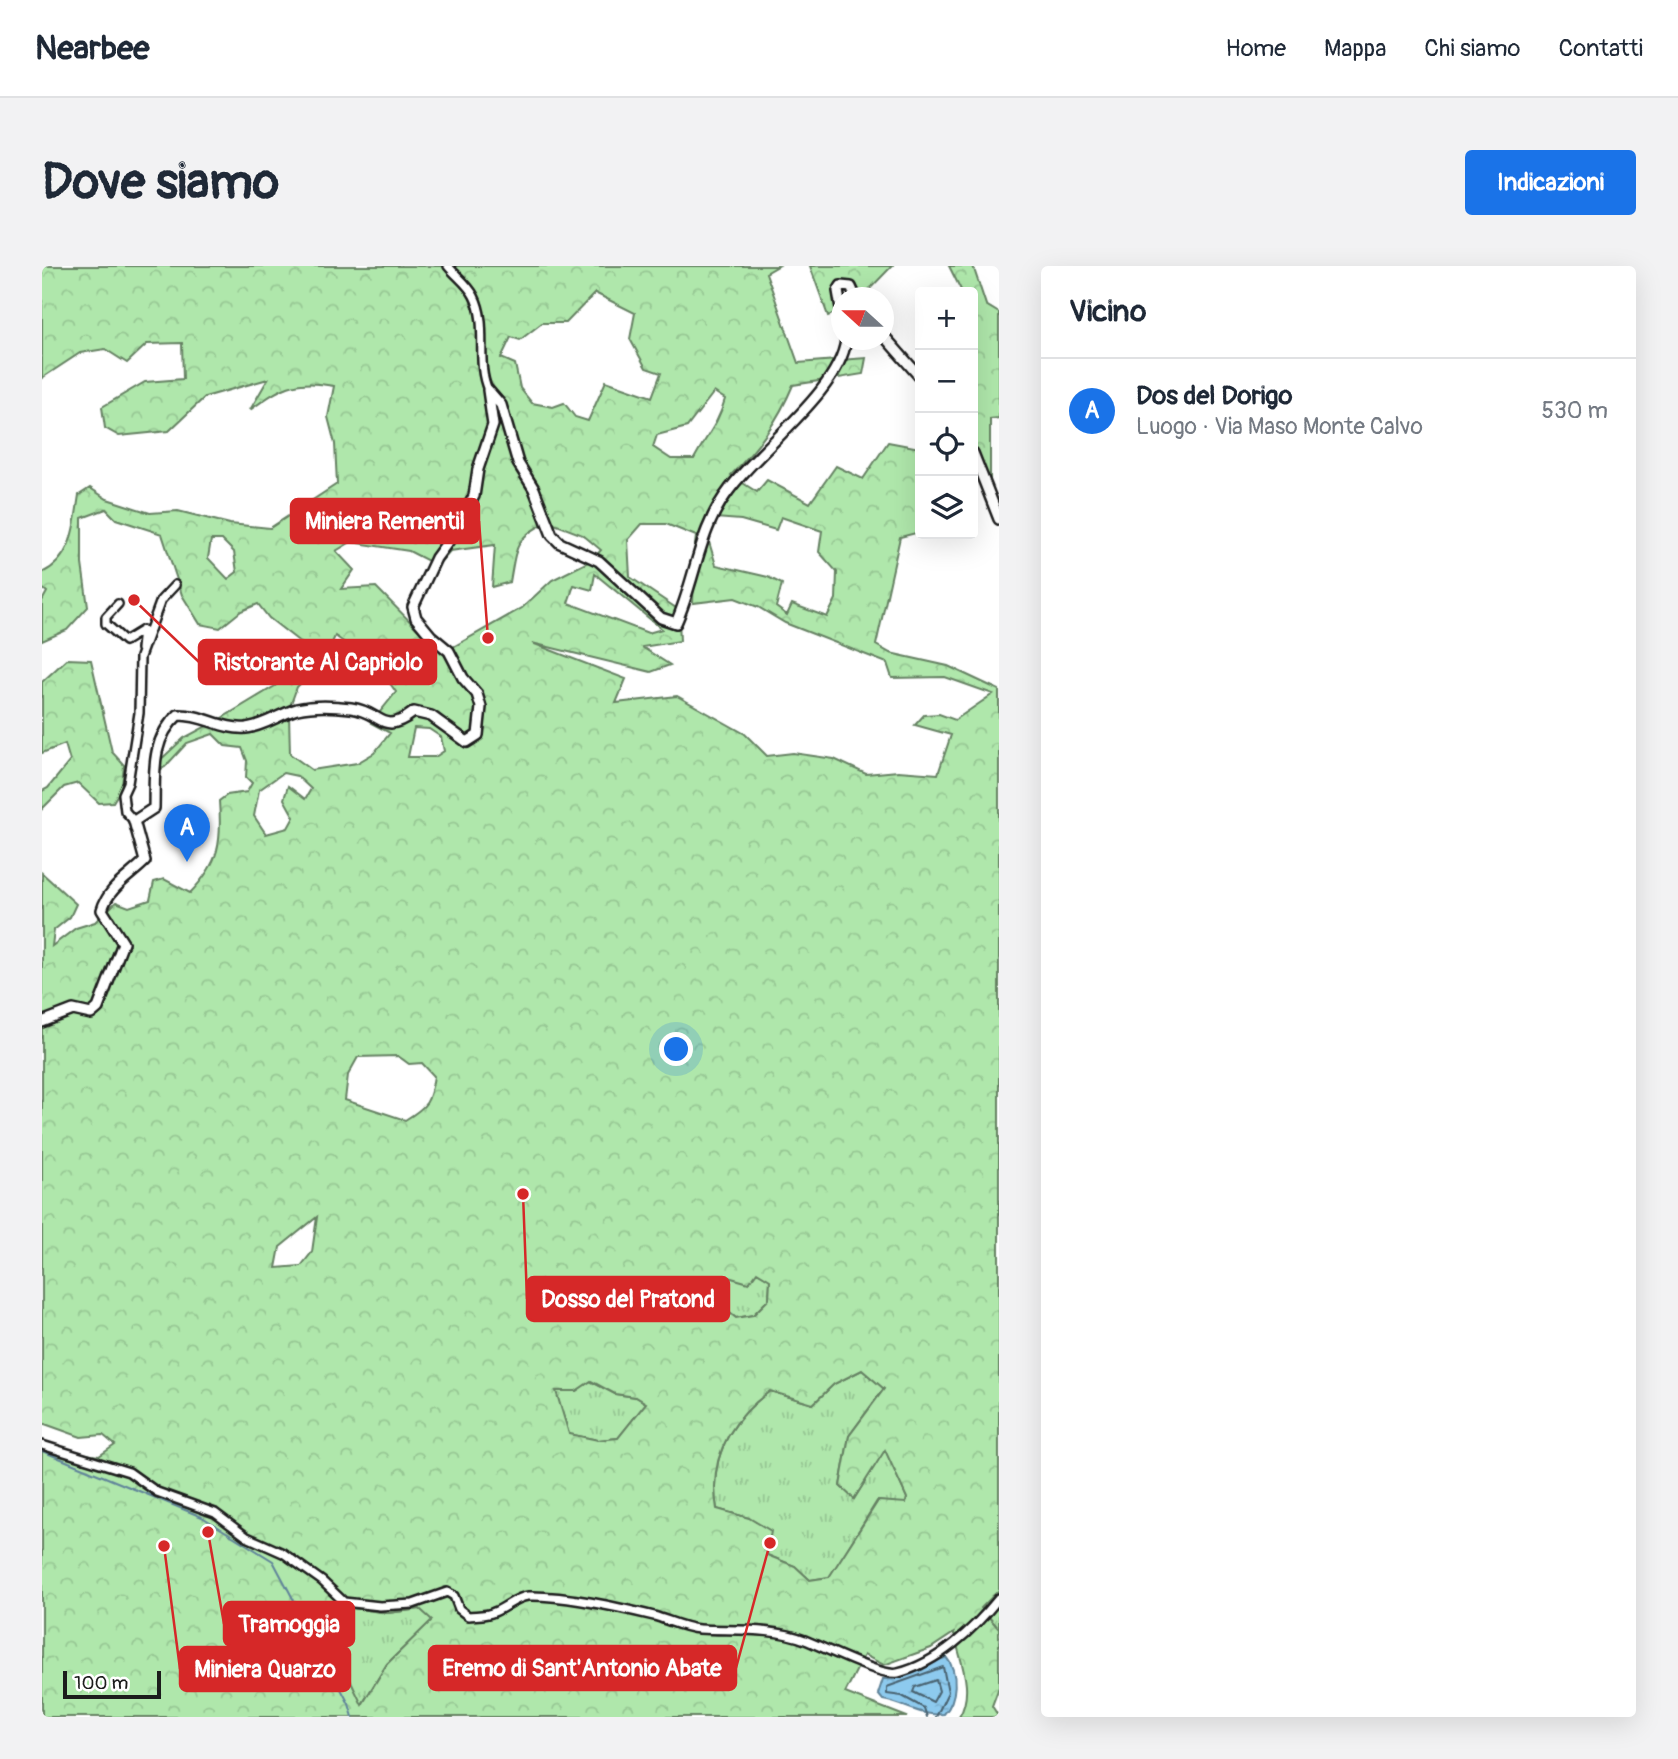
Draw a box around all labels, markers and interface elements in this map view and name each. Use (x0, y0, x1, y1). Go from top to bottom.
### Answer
text: Nearbee (35, 28, 149, 69)
text: Home (1226, 34, 1286, 63)
text: Mappa (1324, 34, 1386, 63)
text: Chi siamo (1424, 34, 1520, 63)
text: Contatti (1558, 34, 1643, 63)
button: Indicazioni (1465, 150, 1636, 215)
text: Dove siamo (42, 152, 279, 213)
north arrow (831, 287, 894, 350)
map controls (915, 287, 978, 539)
button: + (915, 287, 978, 350)
text: Vicino (1069, 293, 1146, 330)
button: − (915, 350, 978, 413)
text: Dos del Dorigo (1136, 380, 1292, 412)
text: A (1085, 396, 1099, 425)
text: 530 m (1542, 396, 1608, 425)
text: Luogo · Via Maso Monte Calvo (1136, 412, 1423, 441)
button: locate (915, 413, 978, 476)
button: layers (915, 476, 978, 539)
callout: Miniera Rementil (291, 499, 479, 543)
text: Miniera Rementil (305, 507, 465, 536)
callout: Ristorante Al Capriolo (199, 640, 436, 684)
text: Ristorante Al Capriolo (213, 648, 423, 677)
pin: A (164, 804, 210, 862)
your location (659, 1032, 693, 1066)
callout: Dosso del Pratond (527, 1277, 729, 1321)
text: Dosso del Pratond (541, 1285, 715, 1314)
callout: Tramoggia (224, 1602, 354, 1646)
text: Tramoggia (237, 1610, 340, 1639)
callout: Eremo di Sant'Antonio Abate (429, 1646, 736, 1690)
callout: Miniera Quarzo (180, 1647, 350, 1691)
text: Eremo di Sant'Antonio Abate (442, 1654, 722, 1683)
text: Miniera Quarzo (194, 1655, 336, 1684)
scale bar (63, 1668, 161, 1700)
text: 100 m (74, 1671, 128, 1695)

